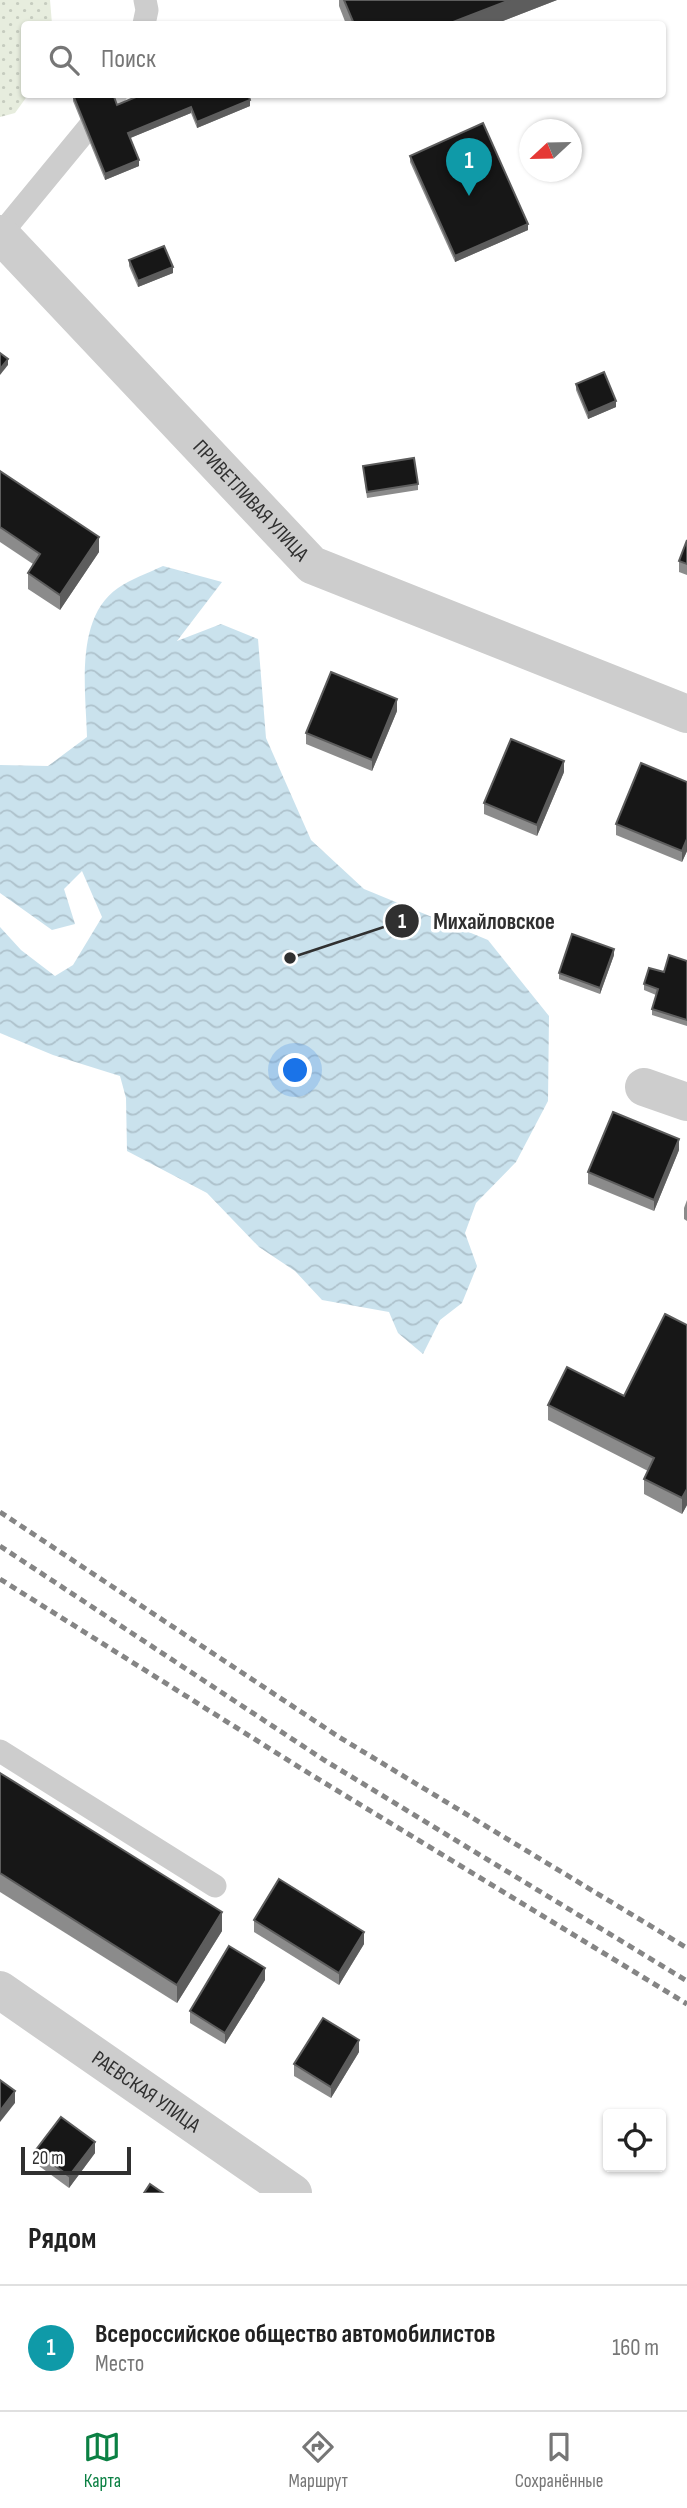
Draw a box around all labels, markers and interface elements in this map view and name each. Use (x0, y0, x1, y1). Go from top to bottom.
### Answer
search box (21, 21, 666, 98)
icon: search (45, 41, 83, 79)
text: Поиск (101, 44, 156, 75)
north arrow (519, 119, 582, 182)
pin: 1 (446, 138, 492, 196)
street label: ПРИВЕТЛИВАЯ УЛИЦА (188, 434, 315, 567)
callout: Михайловское (384, 899, 569, 943)
text: Михайловское (433, 908, 555, 936)
text: 1 (398, 909, 406, 934)
your location (278, 1053, 312, 1087)
street label: РАЕВСКАЯ УЛИЦА (87, 2045, 206, 2138)
map controls (603, 2109, 666, 2172)
button: locate (603, 2109, 666, 2172)
scale bar (21, 2144, 131, 2176)
text: 20 m (32, 2147, 64, 2170)
text: Рядом (28, 2221, 96, 2257)
text: Всероссийское общество автомобилистов (95, 2319, 495, 2350)
text: 1 (46, 2334, 56, 2362)
text: 160 m (612, 2334, 659, 2362)
text: Место (95, 2350, 144, 2378)
tab: Карта (83, 2428, 121, 2493)
tab: Маршрут (288, 2428, 348, 2493)
tab: Сохранённые (515, 2428, 603, 2493)

